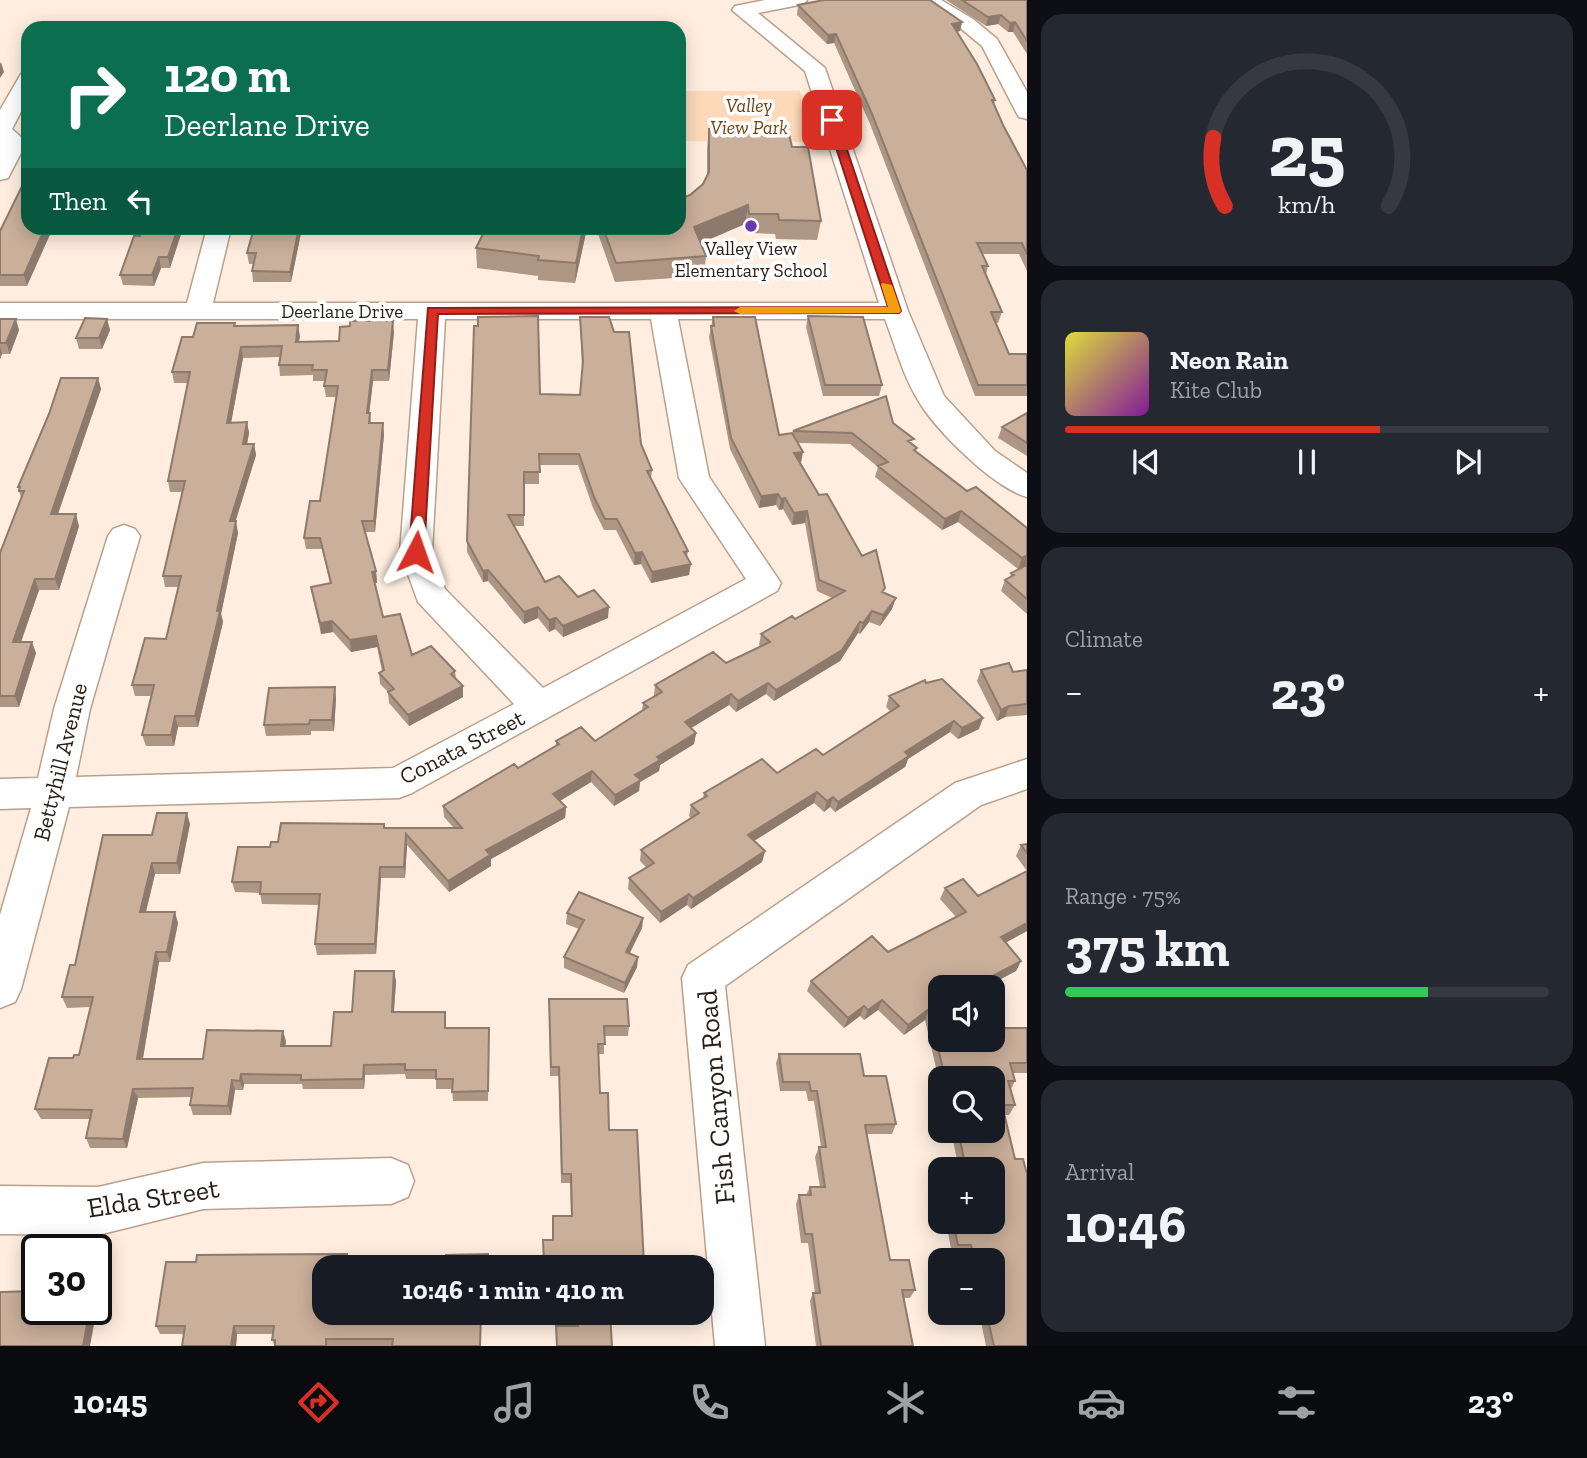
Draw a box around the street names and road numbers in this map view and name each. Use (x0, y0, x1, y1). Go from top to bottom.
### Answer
street label: Deerlane Drive (281, 300, 403, 323)
street label: Bettyhill Avenue (27, 680, 93, 844)
street label: Conata Street (395, 703, 530, 790)
street label: Fish Canyon Road (690, 988, 742, 1206)
street label: Elda Street (85, 1171, 222, 1225)

